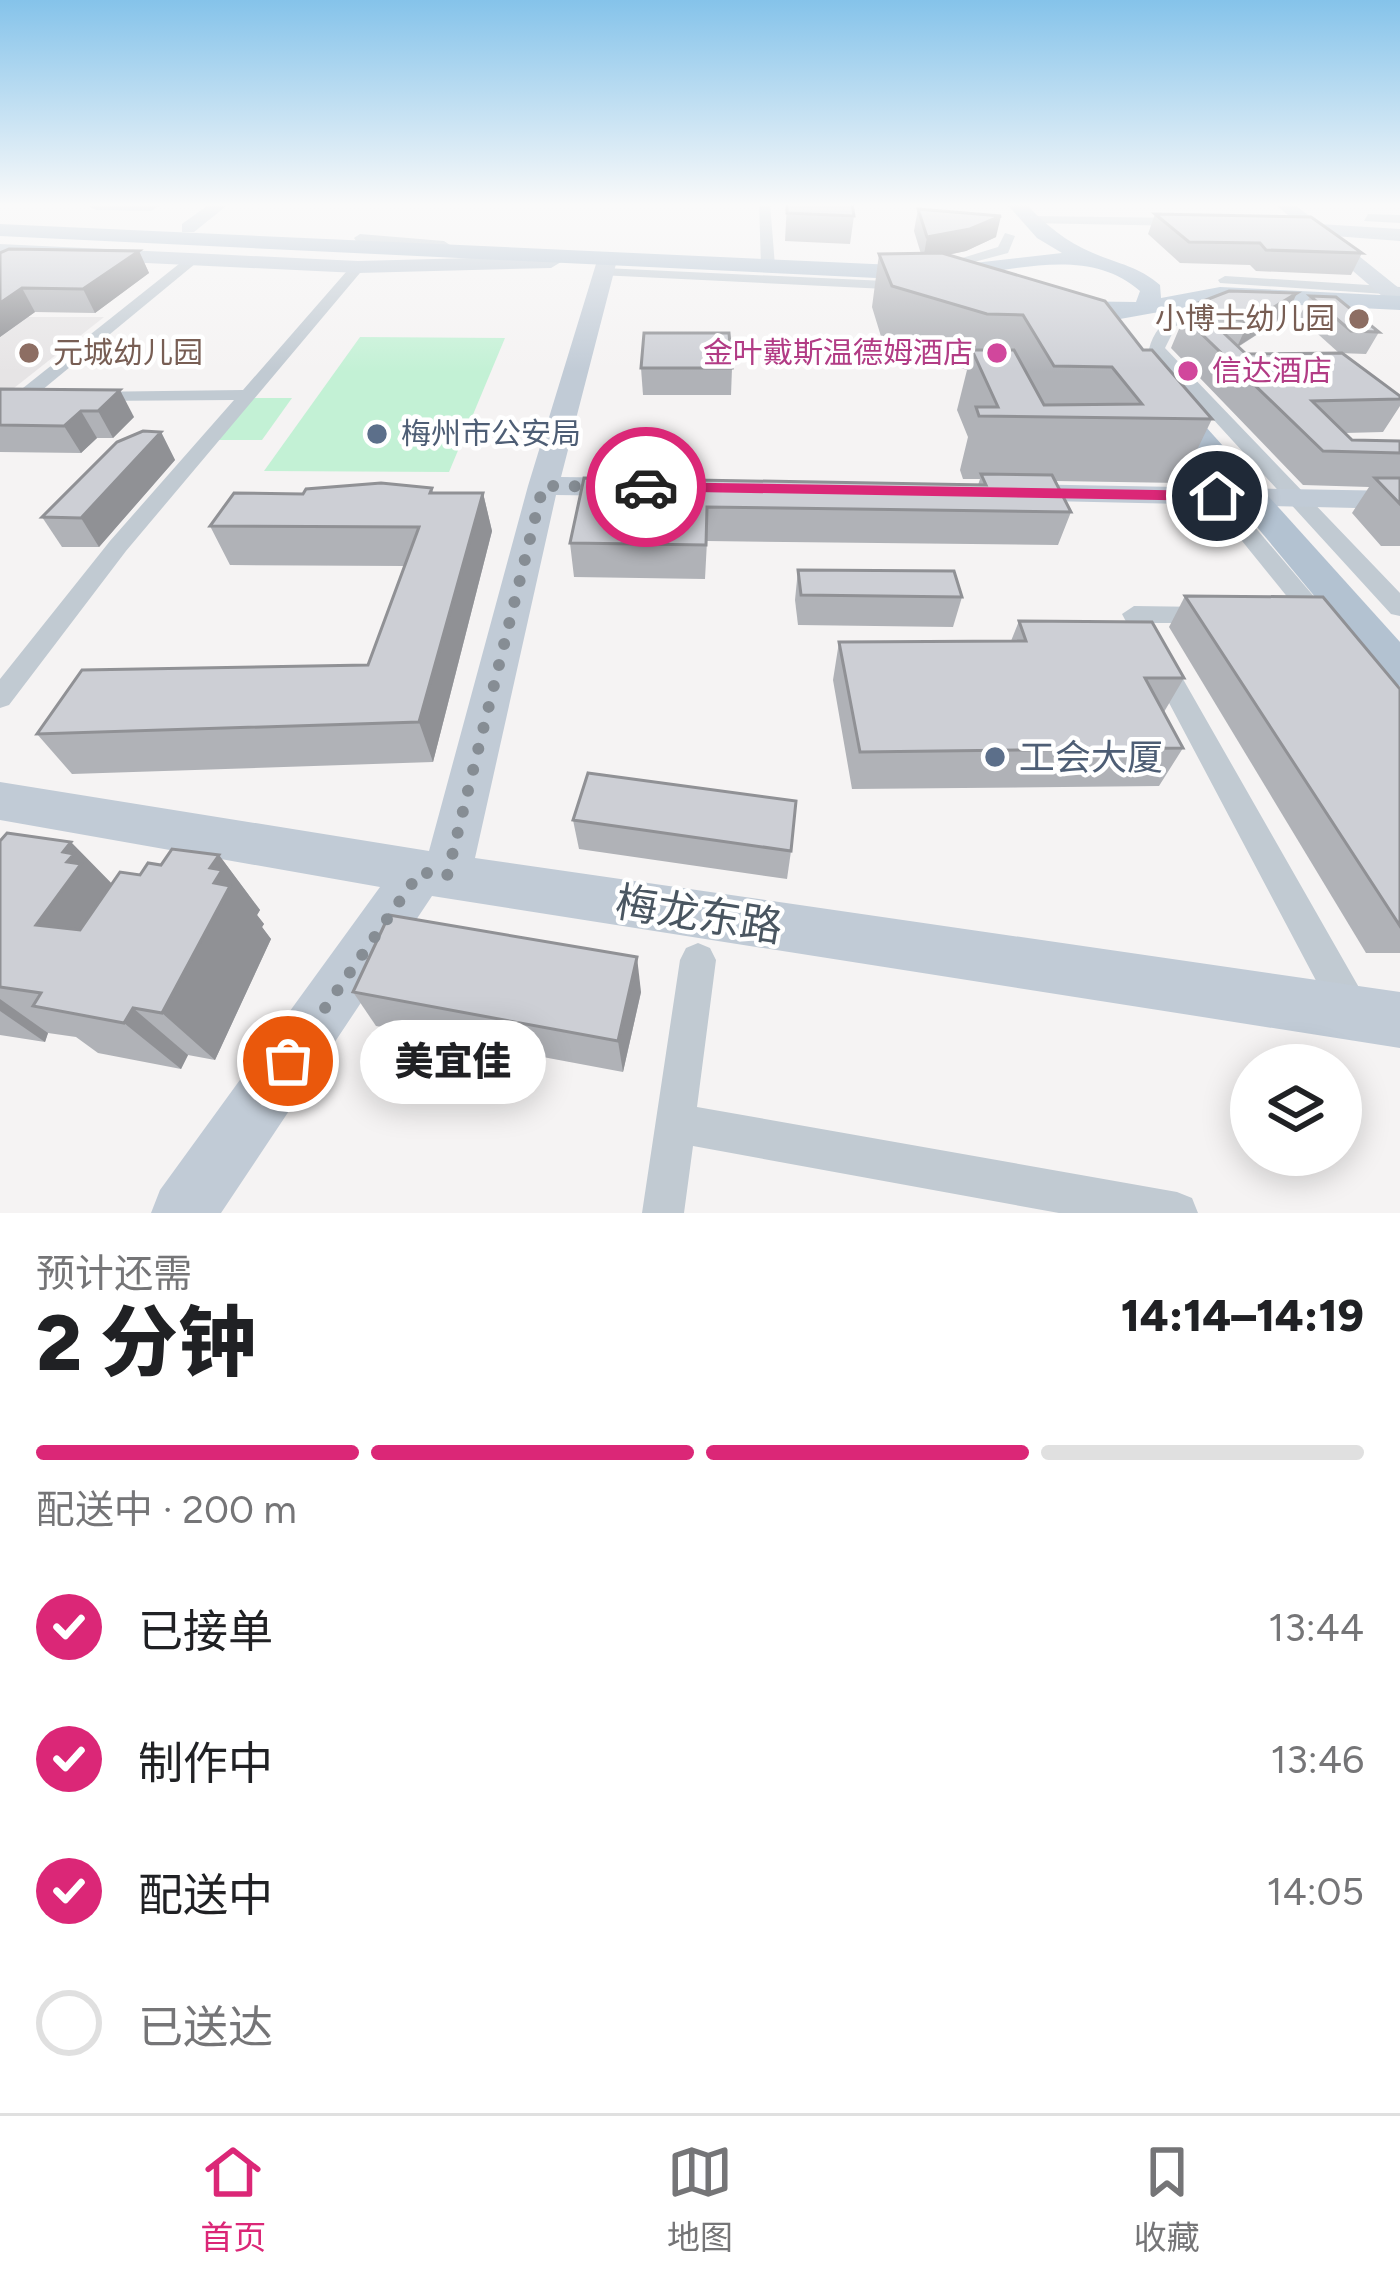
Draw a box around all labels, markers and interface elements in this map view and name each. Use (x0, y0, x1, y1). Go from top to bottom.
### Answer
place label: 小博士幼儿园 (1155, 300, 1335, 337)
marker: 小博士幼儿园 (1346, 306, 1372, 332)
place label: 元城幼儿园 (53, 334, 203, 371)
place label: 金叶戴斯温德姆酒店 (703, 334, 973, 371)
marker: 元城幼儿园 (16, 340, 42, 366)
marker: 金叶戴斯温德姆酒店 (984, 340, 1010, 366)
place label: 信达酒店 (1212, 352, 1332, 389)
marker: 信达酒店 (1175, 358, 1201, 384)
place label: 梅州市公安局 (401, 415, 581, 452)
marker: 梅州市公安局 (364, 421, 390, 447)
courier (586, 427, 706, 547)
pin (1166, 445, 1268, 547)
icon: car (613, 454, 679, 520)
icon: home (1184, 463, 1250, 529)
place label: 工会大厦 (1019, 736, 1163, 779)
marker: 工会大厦 (982, 744, 1008, 770)
street label: 梅龙东路 (612, 876, 786, 953)
pin (237, 1010, 339, 1112)
callout: 美宜佳 (360, 1019, 546, 1103)
icon: bag (255, 1028, 321, 1094)
text: 美宜佳 (394, 1038, 512, 1085)
map controls (1230, 1044, 1362, 1176)
button: layers (1230, 1044, 1362, 1176)
text: 预计还需 (36, 1250, 192, 1297)
text: 14:14–14:19 (1121, 1288, 1364, 1342)
text: 2 分钟 (36, 1296, 256, 1390)
text: 配送中 · 200 m (36, 1486, 297, 1533)
icon: check (36, 1594, 102, 1660)
text: 已接单 (138, 1604, 273, 1658)
text: 13:44 (1268, 1604, 1364, 1651)
icon: check (36, 1726, 102, 1792)
text: 制作中 (138, 1736, 273, 1790)
text: 13:46 (1271, 1736, 1364, 1783)
icon: check (36, 1858, 102, 1924)
text: 配送中 (138, 1868, 273, 1922)
text: 14:05 (1266, 1868, 1364, 1915)
text: 已送达 (138, 2000, 273, 2054)
tab: 首页 (200, 2139, 266, 2259)
tab: 地图 (667, 2139, 733, 2259)
tab: 收藏 (1134, 2139, 1200, 2259)

